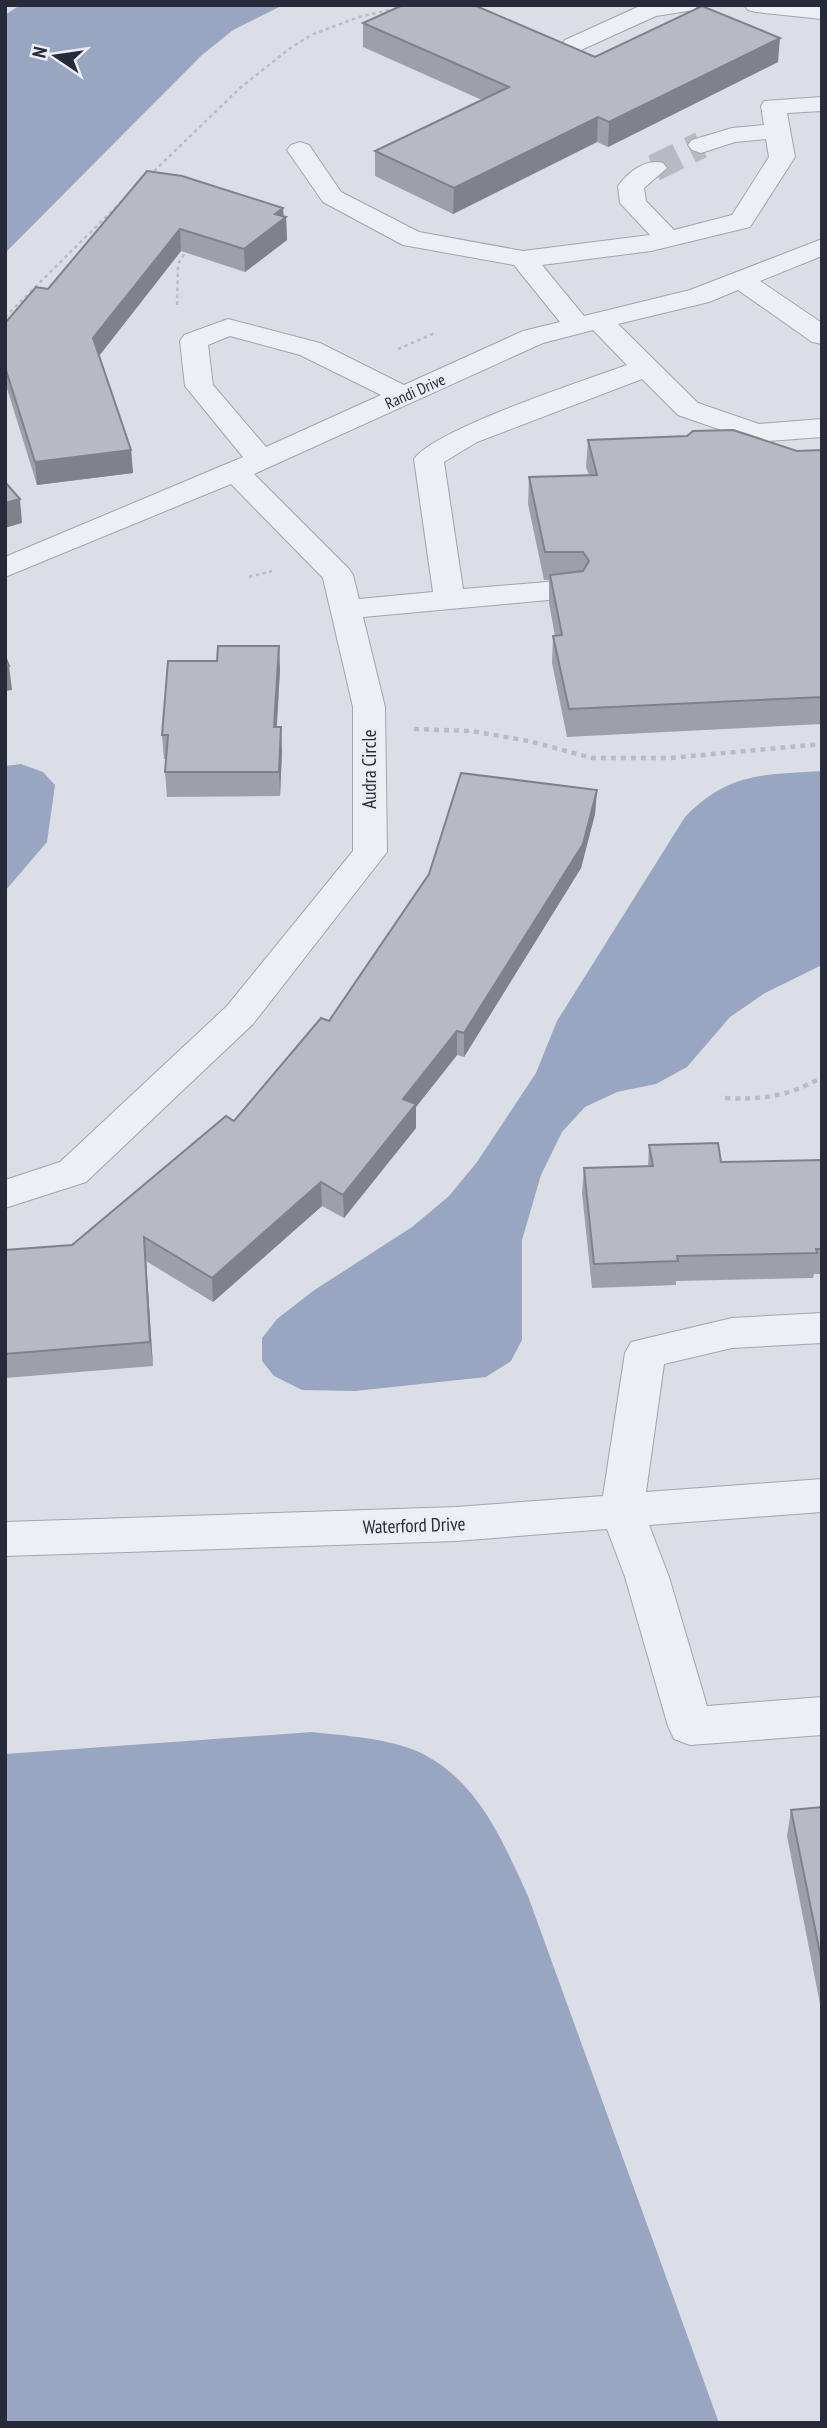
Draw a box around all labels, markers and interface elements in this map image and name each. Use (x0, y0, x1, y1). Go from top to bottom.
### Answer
north arrow (21, 21, 91, 91)
text: N (27, 44, 52, 60)
street label: Randi Drive (382, 369, 448, 413)
street label: Audra Circle (357, 729, 381, 809)
street label: Waterford Drive (362, 1511, 466, 1539)

